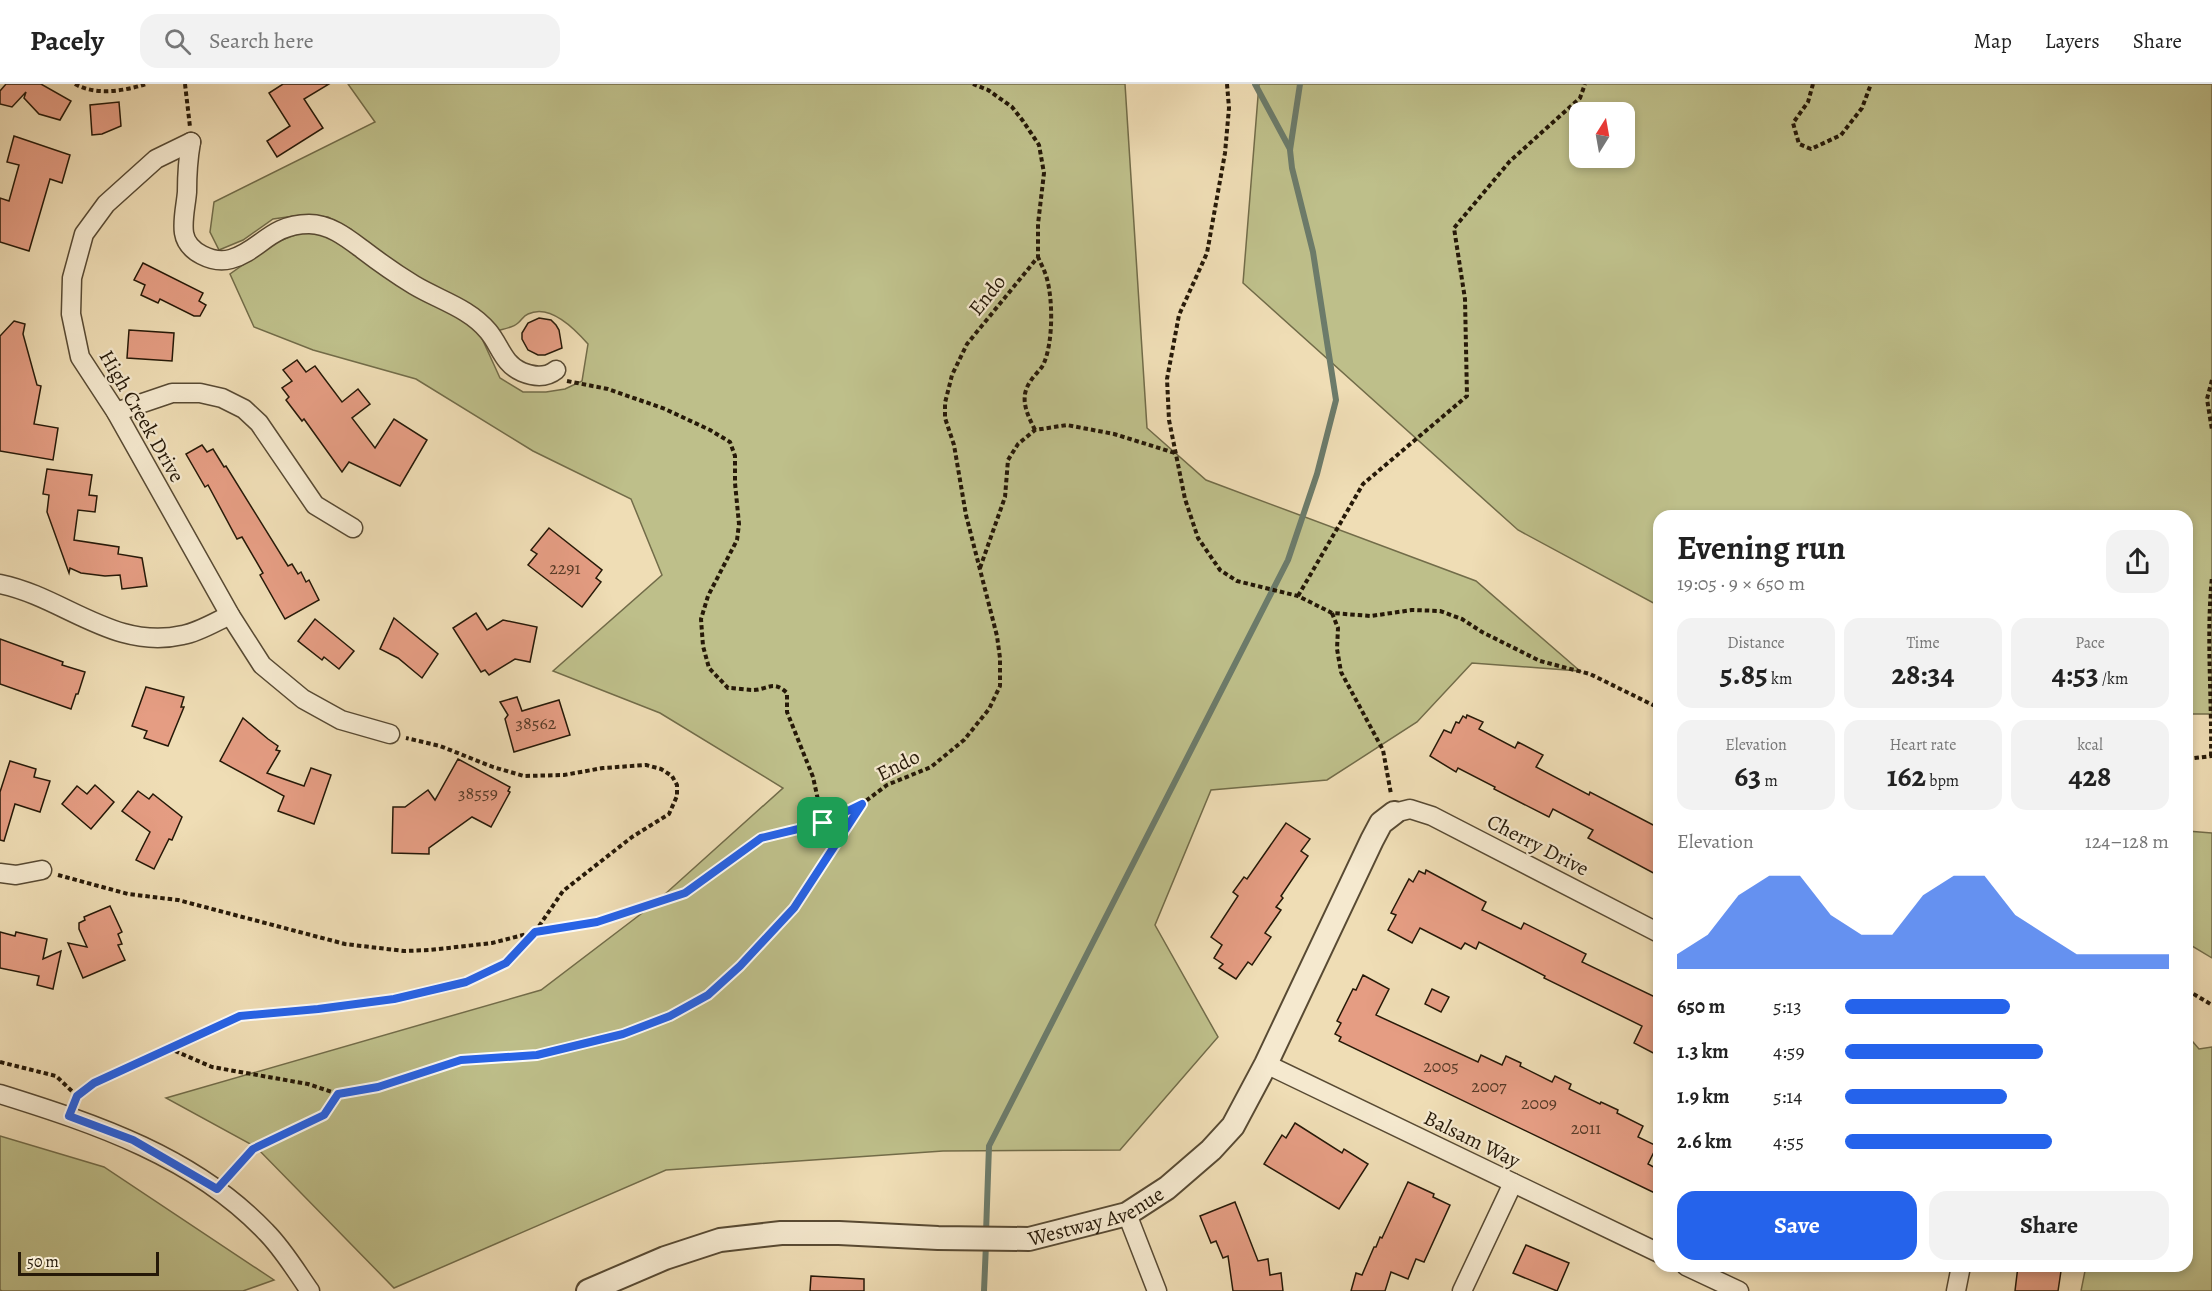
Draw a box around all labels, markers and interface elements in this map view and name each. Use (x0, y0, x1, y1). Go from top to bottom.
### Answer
search box (140, 14, 560, 68)
text: Pacely (30, 22, 104, 60)
icon: search (161, 25, 194, 58)
text: Search here (209, 26, 314, 56)
text: Map (1973, 27, 2012, 55)
text: Layers (2045, 27, 2100, 55)
text: Share (2133, 27, 2182, 55)
north arrow (1569, 102, 1635, 168)
map controls (1569, 102, 1635, 168)
street label: Endo (962, 269, 1012, 321)
street label: High Creek Drive (93, 345, 191, 487)
text: Evening run (1677, 525, 1846, 570)
button: share (2106, 530, 2169, 593)
house number: 2291 (549, 556, 581, 580)
text: 19:05 · 9 × 650 m (1677, 570, 1805, 597)
text: Distance (1727, 632, 1785, 654)
text: Time (1906, 632, 1940, 654)
text: Pace (2075, 632, 2105, 654)
text: 5.85 (1720, 654, 1768, 694)
text: 28:34 (1891, 654, 1955, 694)
text: 4:53 (2052, 654, 2099, 694)
text: km (1768, 668, 1792, 690)
text: /km (2099, 668, 2128, 690)
house number: 38562 (516, 711, 557, 735)
text: Elevation (1725, 734, 1787, 756)
text: Heart rate (1890, 734, 1956, 756)
text: kcal (2077, 734, 2103, 756)
street label: Endo (872, 742, 924, 788)
text: 63 (1734, 756, 1761, 796)
text: 162 (1887, 756, 1926, 796)
text: 428 (2069, 756, 2112, 796)
text: m (1761, 770, 1778, 792)
text: bpm (1926, 770, 1959, 792)
house number: 38559 (458, 781, 498, 805)
pin (797, 797, 848, 848)
icon: arrive (806, 806, 839, 839)
street label: Cherry Drive (1482, 807, 1594, 883)
text: Elevation (1677, 828, 1754, 855)
text: 124–128 m (2085, 828, 2169, 855)
text: 650 m (1677, 993, 1725, 1020)
text: 5:13 (1773, 993, 1802, 1020)
text: 1.3 km (1677, 1038, 1729, 1065)
text: 4:59 (1773, 1038, 1805, 1065)
house number: 2005 (1423, 1054, 1459, 1078)
house number: 2007 (1471, 1074, 1507, 1098)
text: 1.9 km (1677, 1083, 1730, 1110)
text: 5:14 (1773, 1083, 1802, 1110)
house number: 2009 (1521, 1091, 1557, 1115)
street label: Balsam Way (1419, 1104, 1525, 1175)
house number: 2011 (1571, 1116, 1601, 1140)
text: 2.6 km (1677, 1128, 1732, 1155)
text: 4:55 (1773, 1128, 1804, 1155)
street label: Westway Avenue (1024, 1180, 1169, 1253)
button: Save (1677, 1191, 1917, 1260)
button: Share (1929, 1191, 2169, 1260)
scale bar (18, 1249, 159, 1276)
text: 50 m (27, 1251, 59, 1273)

